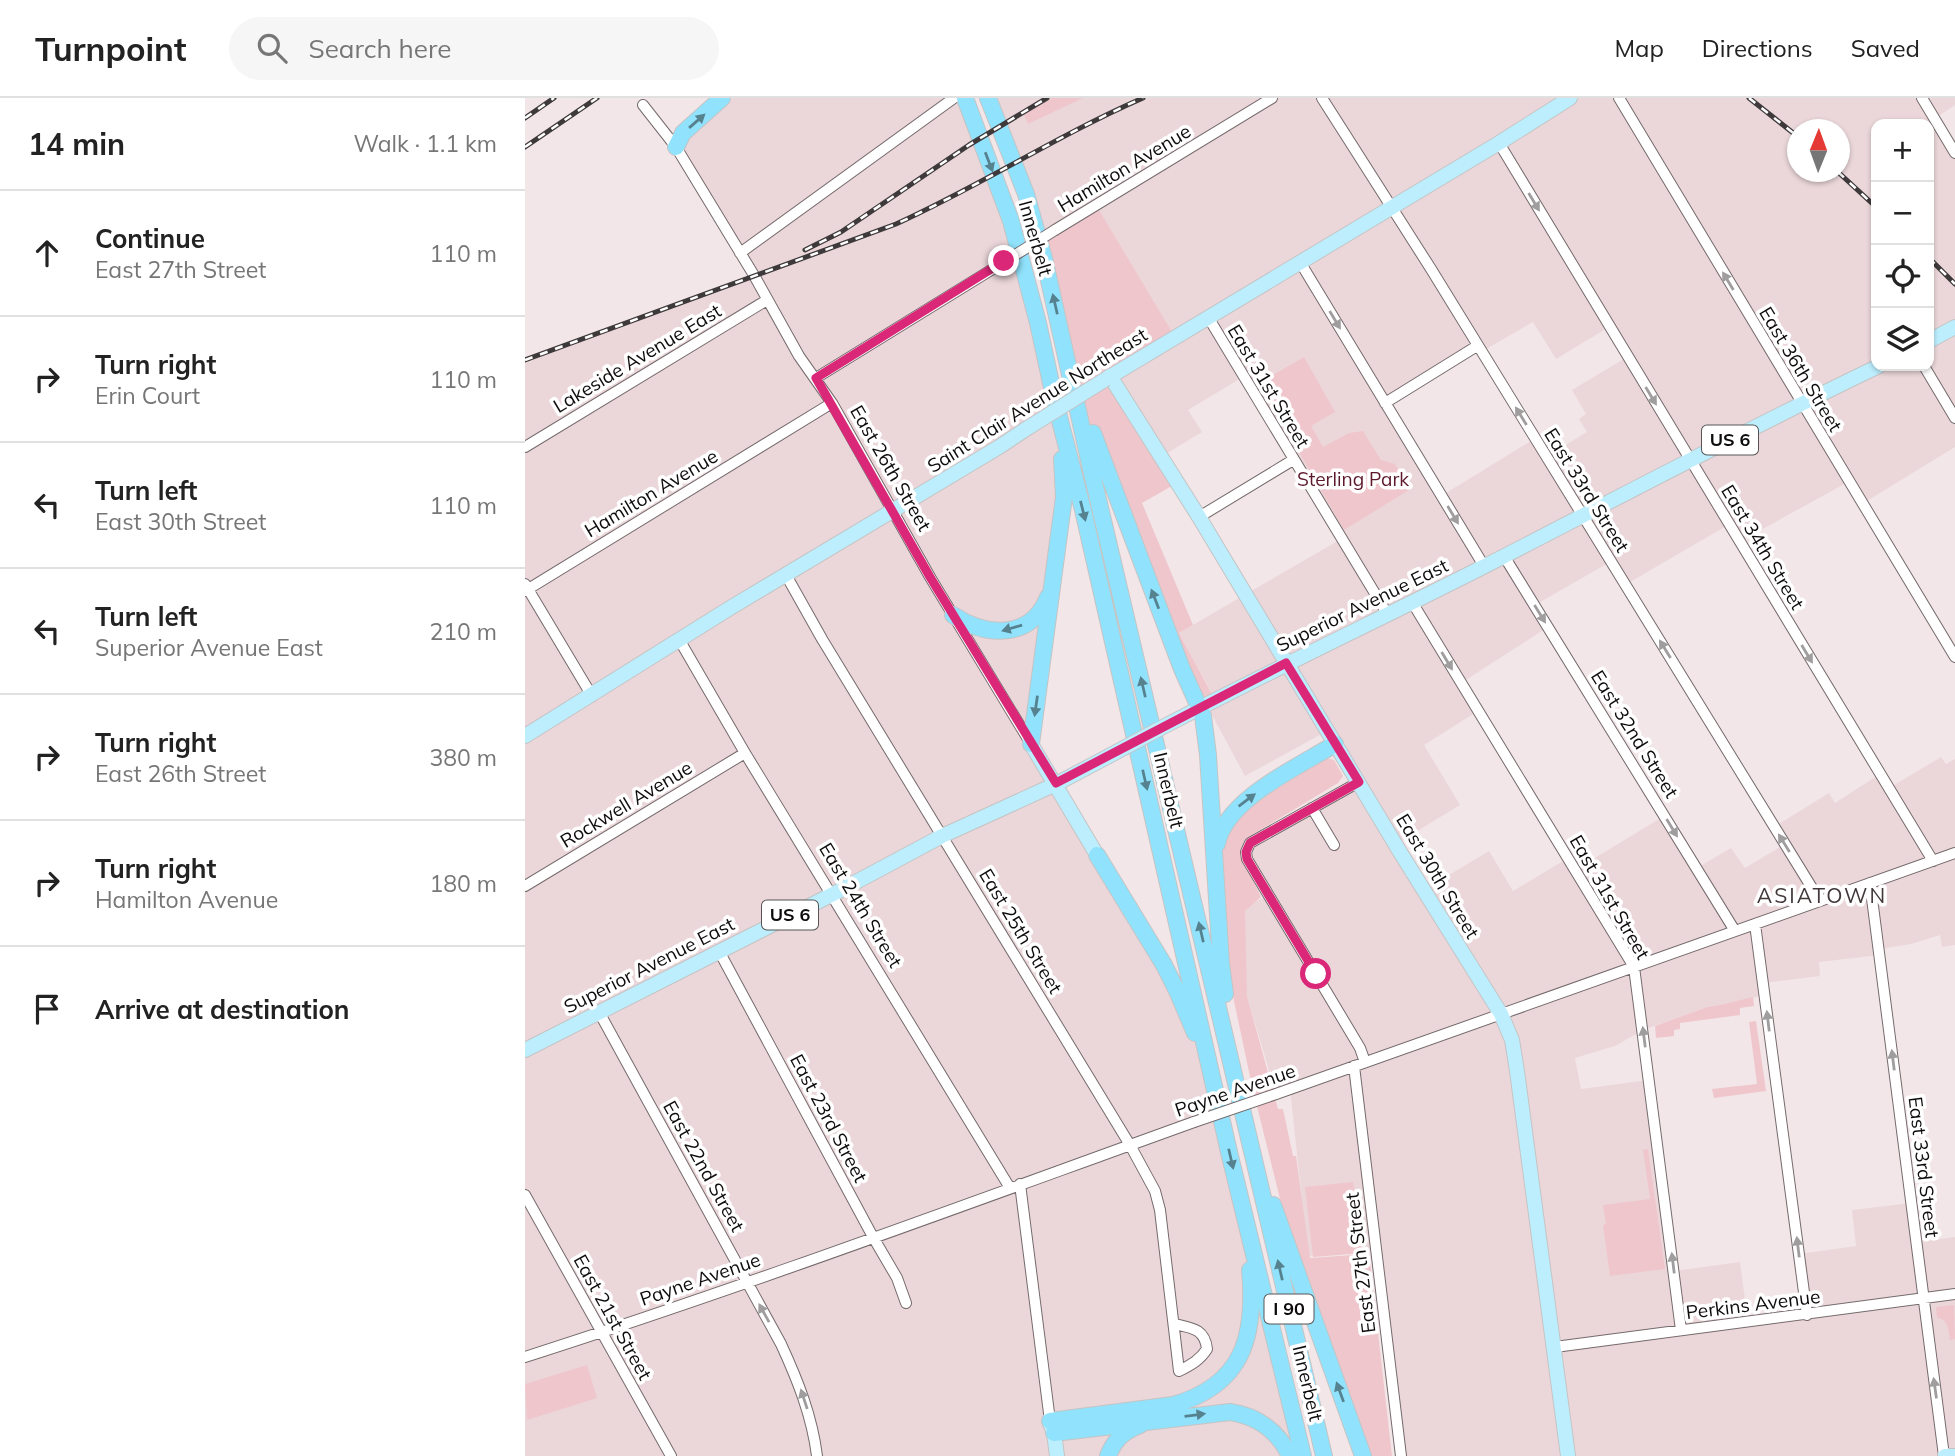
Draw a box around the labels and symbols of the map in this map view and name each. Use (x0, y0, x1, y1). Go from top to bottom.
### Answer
one-way arrow (688, 114, 705, 129)
street label: Hamilton Avenue (1053, 119, 1195, 217)
north arrow (1787, 119, 1850, 182)
one-way arrow (984, 151, 995, 172)
one-way arrow (1527, 192, 1540, 211)
street label: Innerbelt (1014, 198, 1058, 279)
route end (988, 245, 1019, 276)
one-way arrow (1722, 272, 1734, 291)
one-way arrow (1049, 293, 1060, 315)
street label: Lakeside Avenue East (549, 298, 726, 418)
street label: East 36th Street (1754, 302, 1848, 436)
one-way arrow (1329, 311, 1341, 330)
street label: East 31st Street (1223, 320, 1315, 452)
street label: Saint Clair Avenue Northeast (923, 322, 1152, 478)
one-way arrow (1645, 387, 1658, 406)
street label: East 26th Street (845, 401, 937, 536)
one-way arrow (1514, 407, 1527, 426)
street label: East 33rd Street (1539, 423, 1635, 557)
road number: US 6 (1702, 426, 1758, 454)
street label: Hamilton Avenue (580, 444, 722, 542)
park label: Sterling Park (1297, 467, 1409, 491)
street label: East 34th Street (1716, 480, 1810, 614)
one-way arrow (1078, 500, 1089, 522)
one-way arrow (1446, 505, 1459, 524)
street label: Superior Avenue East (1272, 553, 1452, 657)
one-way arrow (1149, 589, 1160, 610)
one-way arrow (1534, 604, 1546, 623)
one-way arrow (1001, 623, 1022, 633)
one-way arrow (1658, 640, 1671, 659)
one-way arrow (1801, 644, 1814, 663)
one-way arrow (1441, 651, 1453, 670)
street label: East 32nd Street (1586, 666, 1684, 803)
one-way arrow (1137, 676, 1148, 698)
one-way arrow (1031, 695, 1042, 717)
street label: Innerbelt (1149, 750, 1189, 831)
street label: Rockwell Avenue (556, 755, 696, 853)
one-way arrow (1140, 770, 1151, 792)
one-way arrow (1238, 793, 1256, 807)
street label: East 30th Street (1391, 809, 1485, 943)
one-way arrow (1666, 819, 1678, 838)
street label: East 31st Street (1565, 831, 1655, 964)
one-way arrow (1778, 833, 1791, 852)
street label: East 24th Street (814, 838, 908, 972)
street label: East 25th Street (974, 864, 1068, 998)
district label: ASIATOWN (1757, 882, 1887, 908)
road number: US 6 (762, 900, 818, 930)
street label: Superior Avenue East (560, 911, 739, 1018)
one-way arrow (1195, 921, 1206, 943)
route start (1300, 958, 1331, 989)
one-way arrow (1763, 1010, 1774, 1032)
one-way arrow (1638, 1026, 1649, 1048)
one-way arrow (1888, 1049, 1899, 1071)
street label: East 23rd Street (785, 1050, 873, 1187)
street label: Payne Avenue (1172, 1058, 1298, 1122)
street label: East 33rd Street (1903, 1095, 1945, 1239)
street label: East 22nd Street (658, 1096, 750, 1236)
one-way arrow (1226, 1148, 1237, 1170)
street label: East 27th Street (1339, 1191, 1381, 1335)
one-way arrow (1792, 1236, 1803, 1258)
street label: Payne Avenue (637, 1247, 763, 1311)
street label: East 21st Street (569, 1250, 658, 1384)
one-way arrow (1667, 1252, 1678, 1274)
one-way arrow (1274, 1259, 1285, 1281)
street label: Perkins Avenue (1684, 1284, 1822, 1324)
road number: I 90 (1265, 1294, 1313, 1324)
one-way arrow (758, 1303, 770, 1323)
street label: Innerbelt (1288, 1343, 1328, 1424)
one-way arrow (1930, 1377, 1941, 1399)
one-way arrow (1334, 1381, 1345, 1402)
one-way arrow (799, 1388, 809, 1409)
one-way arrow (1184, 1410, 1206, 1421)

